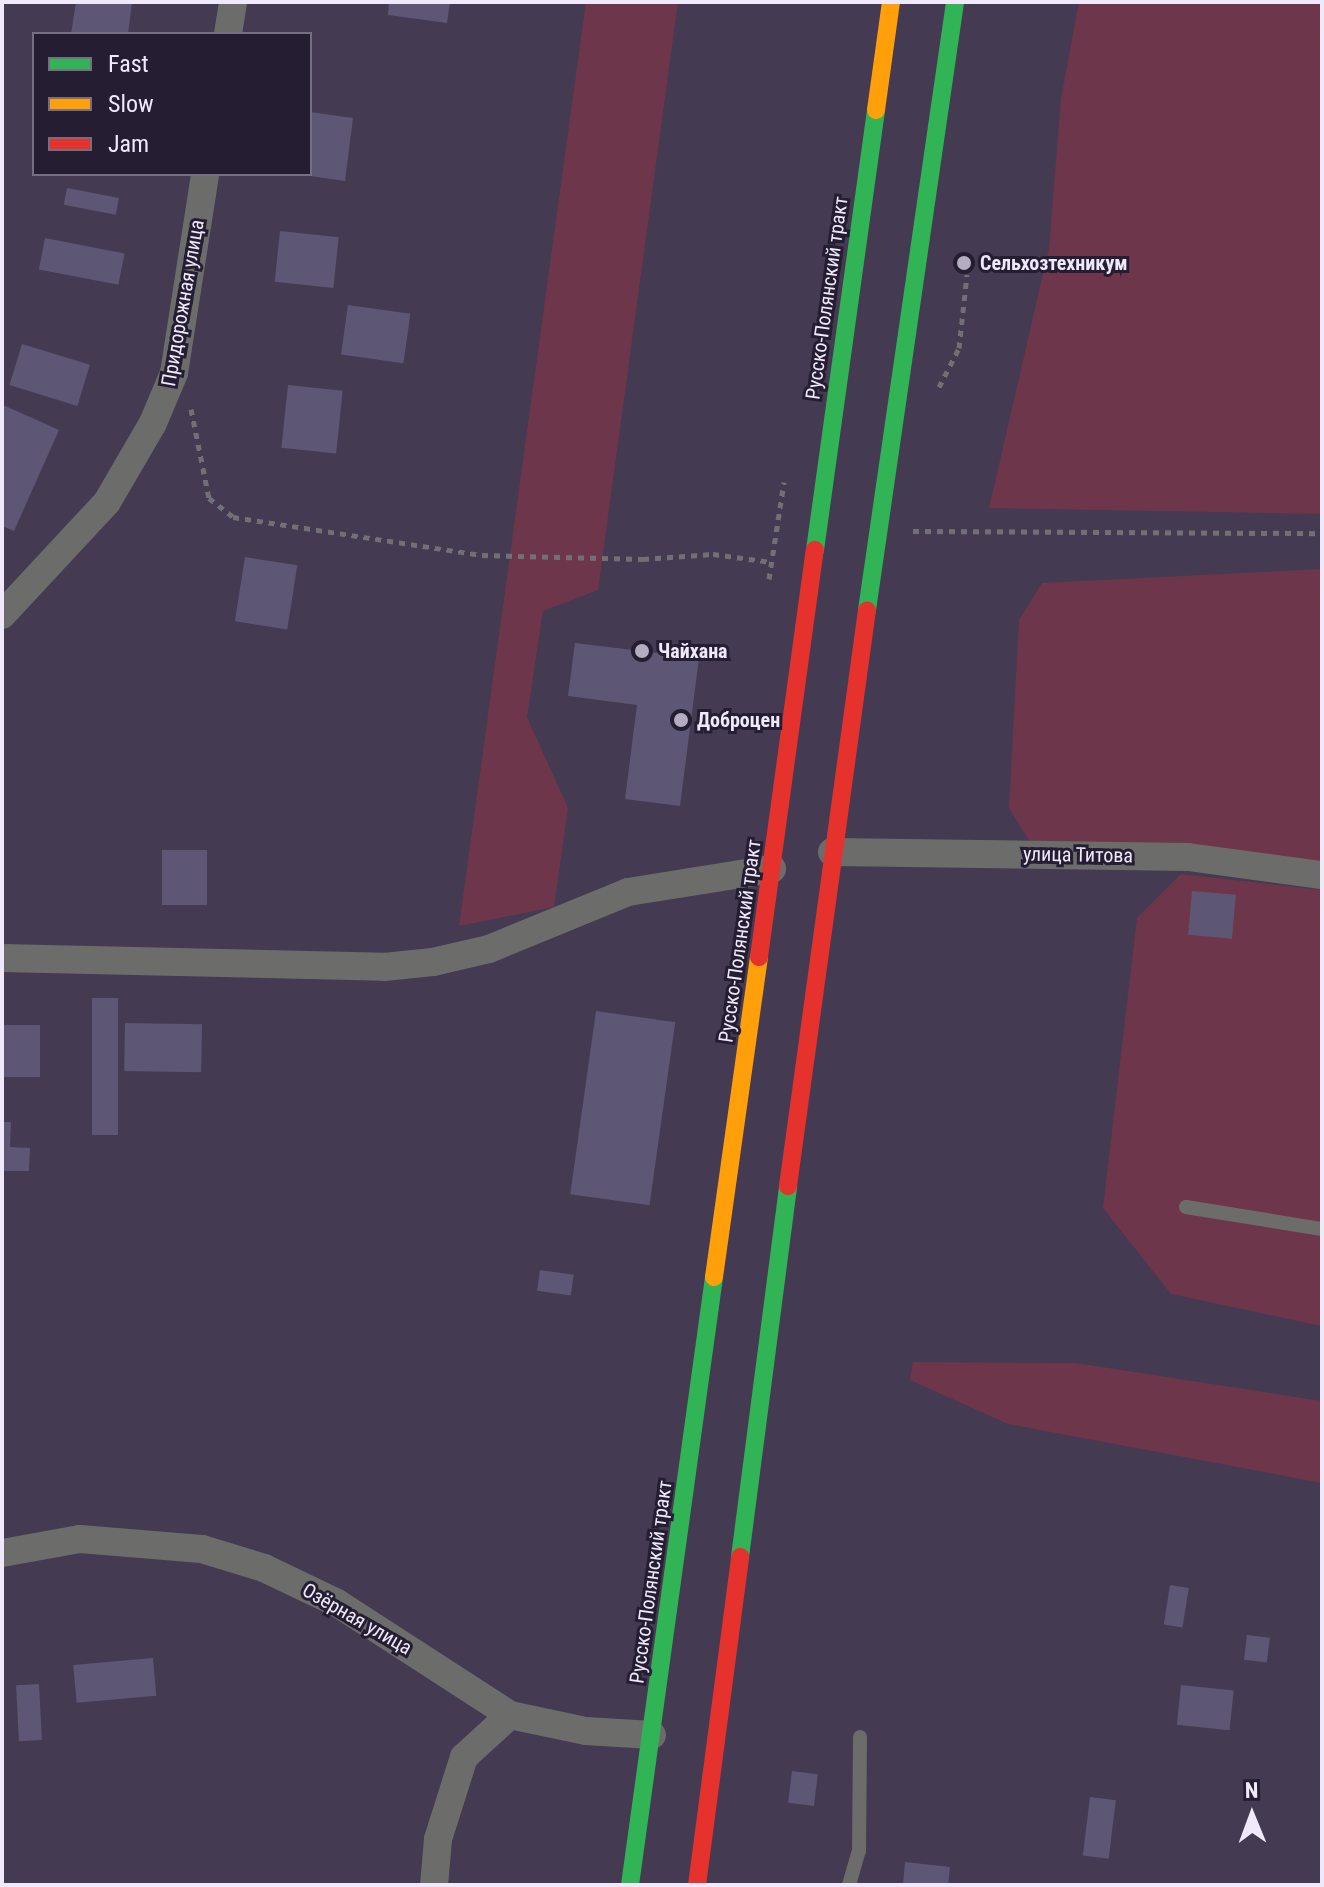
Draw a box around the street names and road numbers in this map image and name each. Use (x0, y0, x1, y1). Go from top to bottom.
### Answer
street label: Русско-Полянский тракт (801, 195, 853, 401)
street label: Придорожная улица (157, 218, 209, 388)
street label: Русско-Полянский тракт (714, 838, 766, 1044)
street label: улица Титова (1023, 842, 1133, 868)
street label: Русско-Полянский тракт (625, 1479, 677, 1685)
street label: Озёрная улица (298, 1578, 416, 1660)

